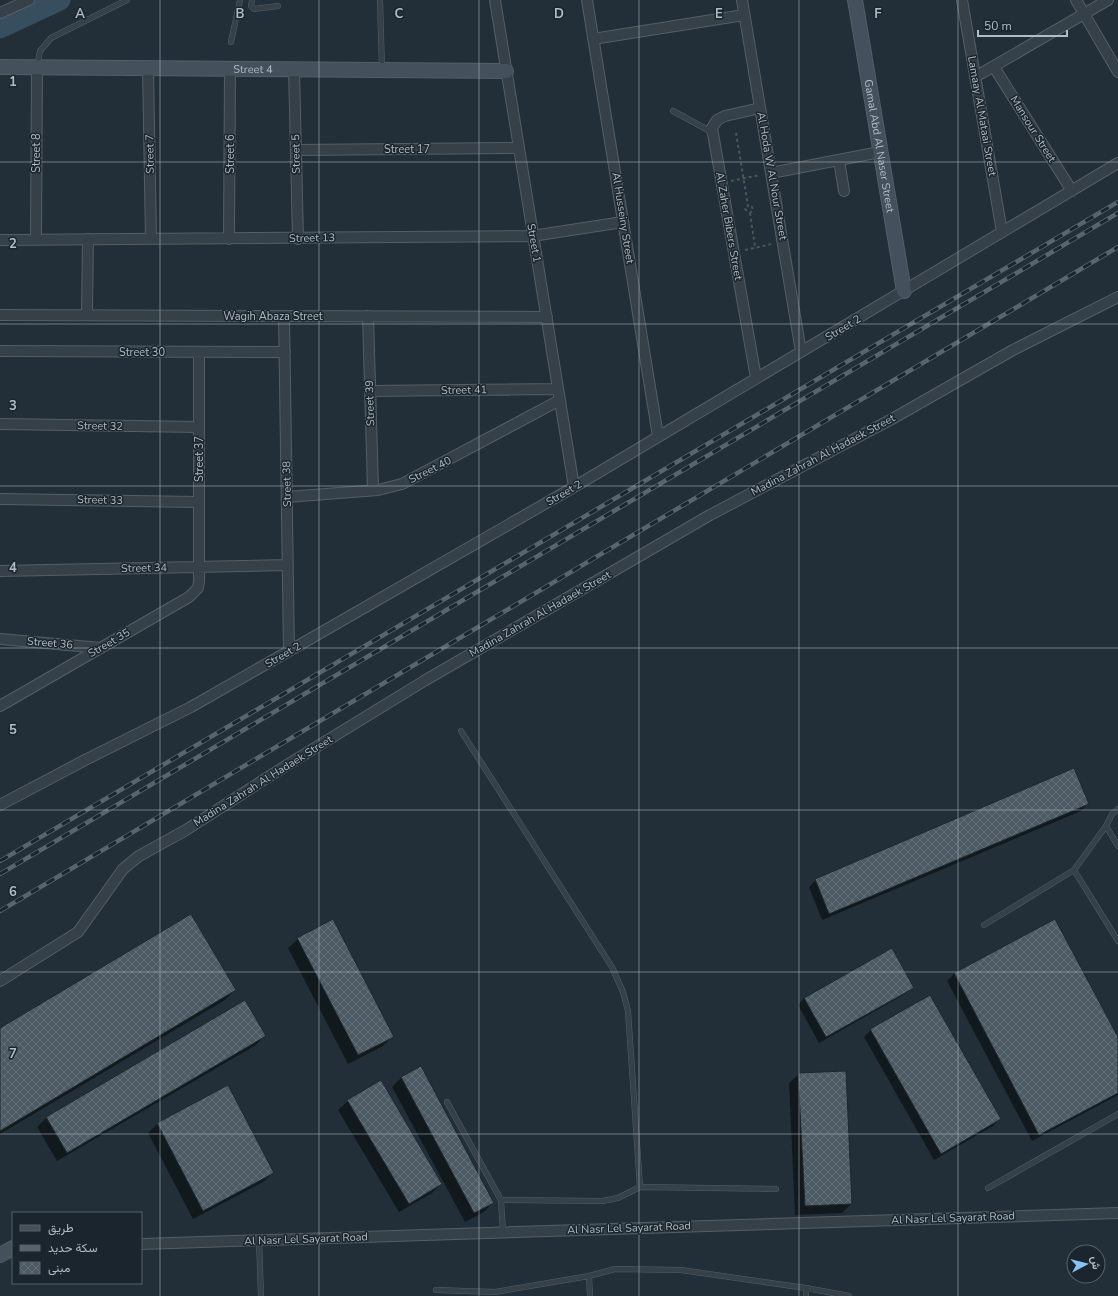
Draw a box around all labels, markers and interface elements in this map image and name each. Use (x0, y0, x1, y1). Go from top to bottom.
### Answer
text: A (75, 5, 85, 23)
text: B (236, 5, 245, 23)
text: C (395, 5, 404, 23)
text: D (554, 5, 564, 23)
text: E (715, 5, 723, 23)
text: F (874, 5, 882, 23)
scale bar (978, 12, 1067, 38)
text: 50 m (984, 18, 1012, 34)
street label: Lamaay Al Mataai Street (964, 55, 1000, 177)
street label: Street 4 (233, 61, 273, 77)
text: 1 (9, 73, 17, 91)
street label: Gamal Abd Al Naser Street (861, 78, 898, 214)
street label: Mansour Street (1007, 93, 1060, 165)
street label: Al Hoda W Al Nour Street (753, 111, 791, 241)
street label: Street 8 (29, 133, 44, 173)
street label: Street 7 (142, 134, 158, 174)
street label: Street 6 (223, 134, 238, 174)
street label: Street 5 (288, 134, 304, 174)
street label: Street 17 (384, 142, 430, 157)
street label: Al Husseiny Street (608, 171, 638, 265)
street label: Al Zaher Bibers Street (712, 171, 746, 281)
street label: Street 1 (523, 222, 545, 264)
street label: Street 13 (289, 230, 335, 246)
text: 2 (9, 235, 17, 253)
street label: Wagih Abaza Street (223, 309, 323, 324)
street label: Street 2 (822, 311, 864, 345)
street label: Street 30 (119, 345, 165, 360)
street label: Street 39 (362, 380, 378, 426)
street label: Street 41 (441, 382, 487, 398)
text: 3 (9, 397, 17, 415)
street label: Madina Zahrah Al Hadaek Street (748, 410, 898, 499)
street label: Street 32 (77, 418, 123, 434)
street label: Street 37 (192, 436, 207, 482)
street label: Street 40 (406, 453, 454, 487)
street label: Street 38 (279, 460, 295, 507)
street label: Street 2 (543, 477, 585, 509)
street label: Street 33 (77, 492, 123, 508)
text: 4 (9, 559, 17, 577)
street label: Street 34 (121, 560, 168, 576)
street label: Madina Zahrah Al Hadaek Street (467, 567, 614, 661)
street label: Street 35 (85, 625, 133, 661)
street label: Street 36 (26, 634, 74, 653)
street label: Street 2 (262, 639, 304, 671)
text: 5 (9, 721, 17, 739)
street label: Madina Zahrah Al Hadaek Street (191, 732, 335, 830)
text: 6 (9, 883, 17, 901)
text: 7 (9, 1045, 17, 1063)
street label: Al Nasr Lel Sayarat Road (891, 1208, 1015, 1228)
legend (12, 1212, 142, 1284)
street label: Al Nasr Lel Sayarat Road (567, 1218, 691, 1238)
text: طريق (48, 1220, 74, 1236)
street label: Al Nasr Lel Sayarat Road (244, 1229, 368, 1249)
text: سكة حديد (48, 1240, 97, 1256)
north arrow (1066, 1244, 1106, 1284)
text: ش (1087, 1255, 1104, 1270)
text: مبنى (48, 1260, 70, 1276)

